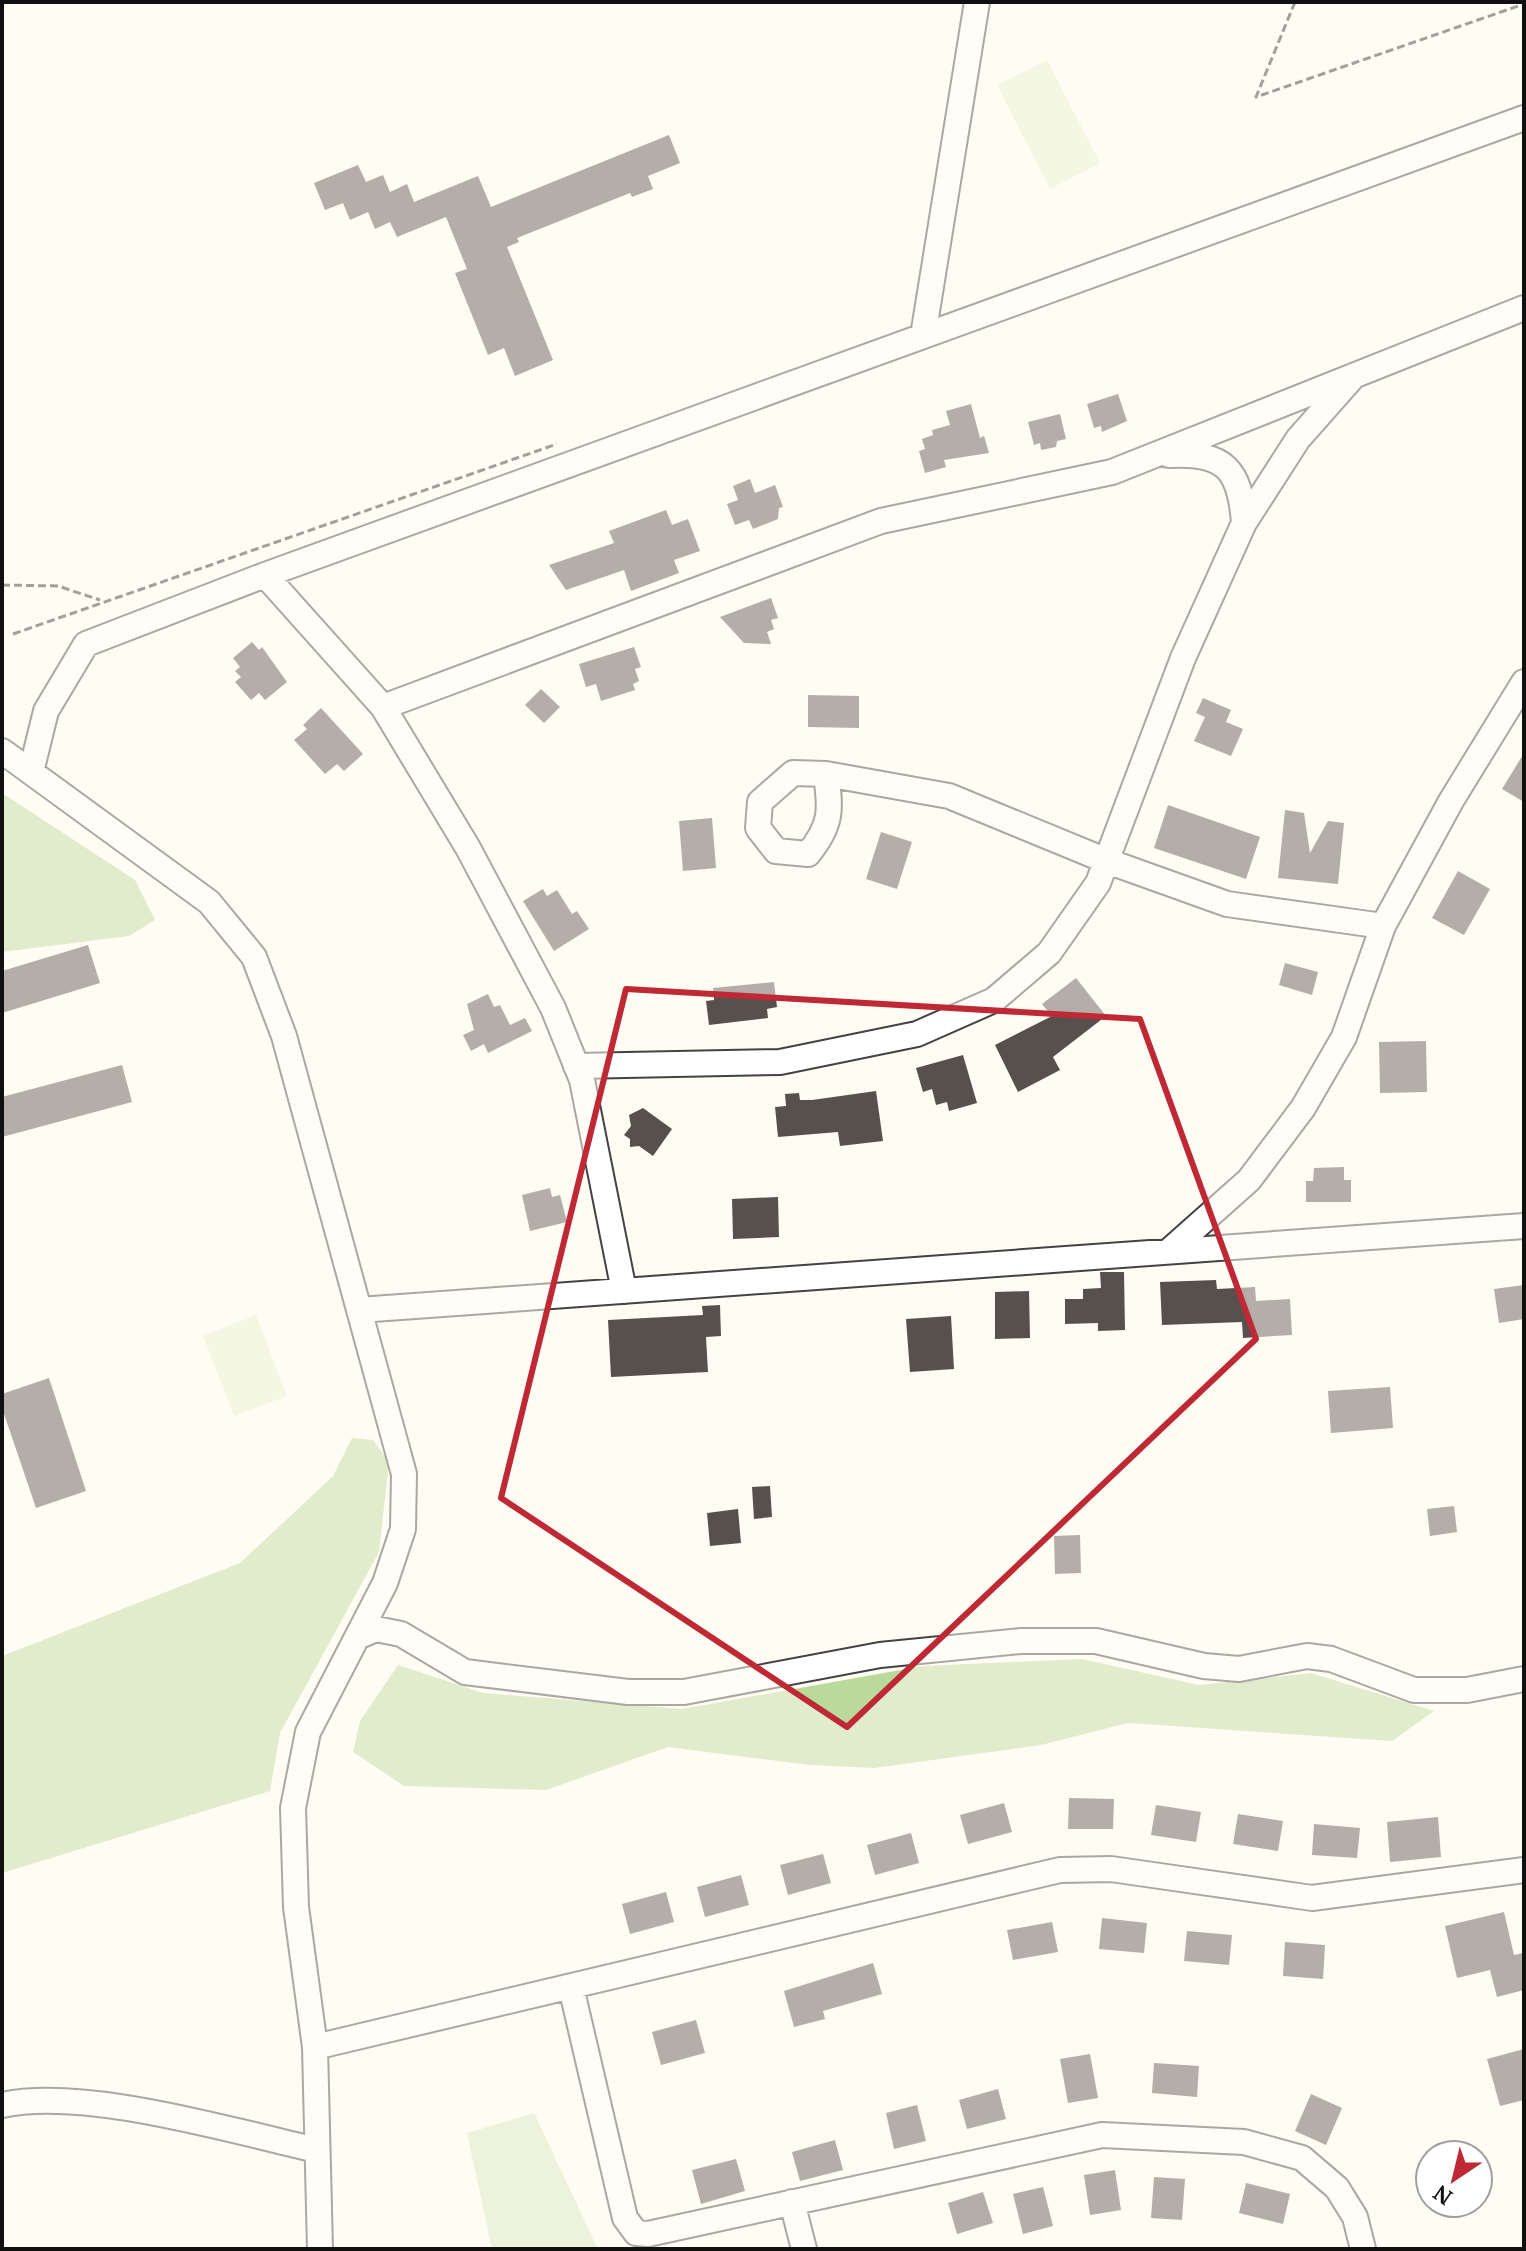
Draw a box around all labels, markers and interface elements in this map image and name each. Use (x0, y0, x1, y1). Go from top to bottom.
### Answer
north arrow (1414, 2139, 1494, 2219)
text: N (1427, 2179, 1457, 2212)

